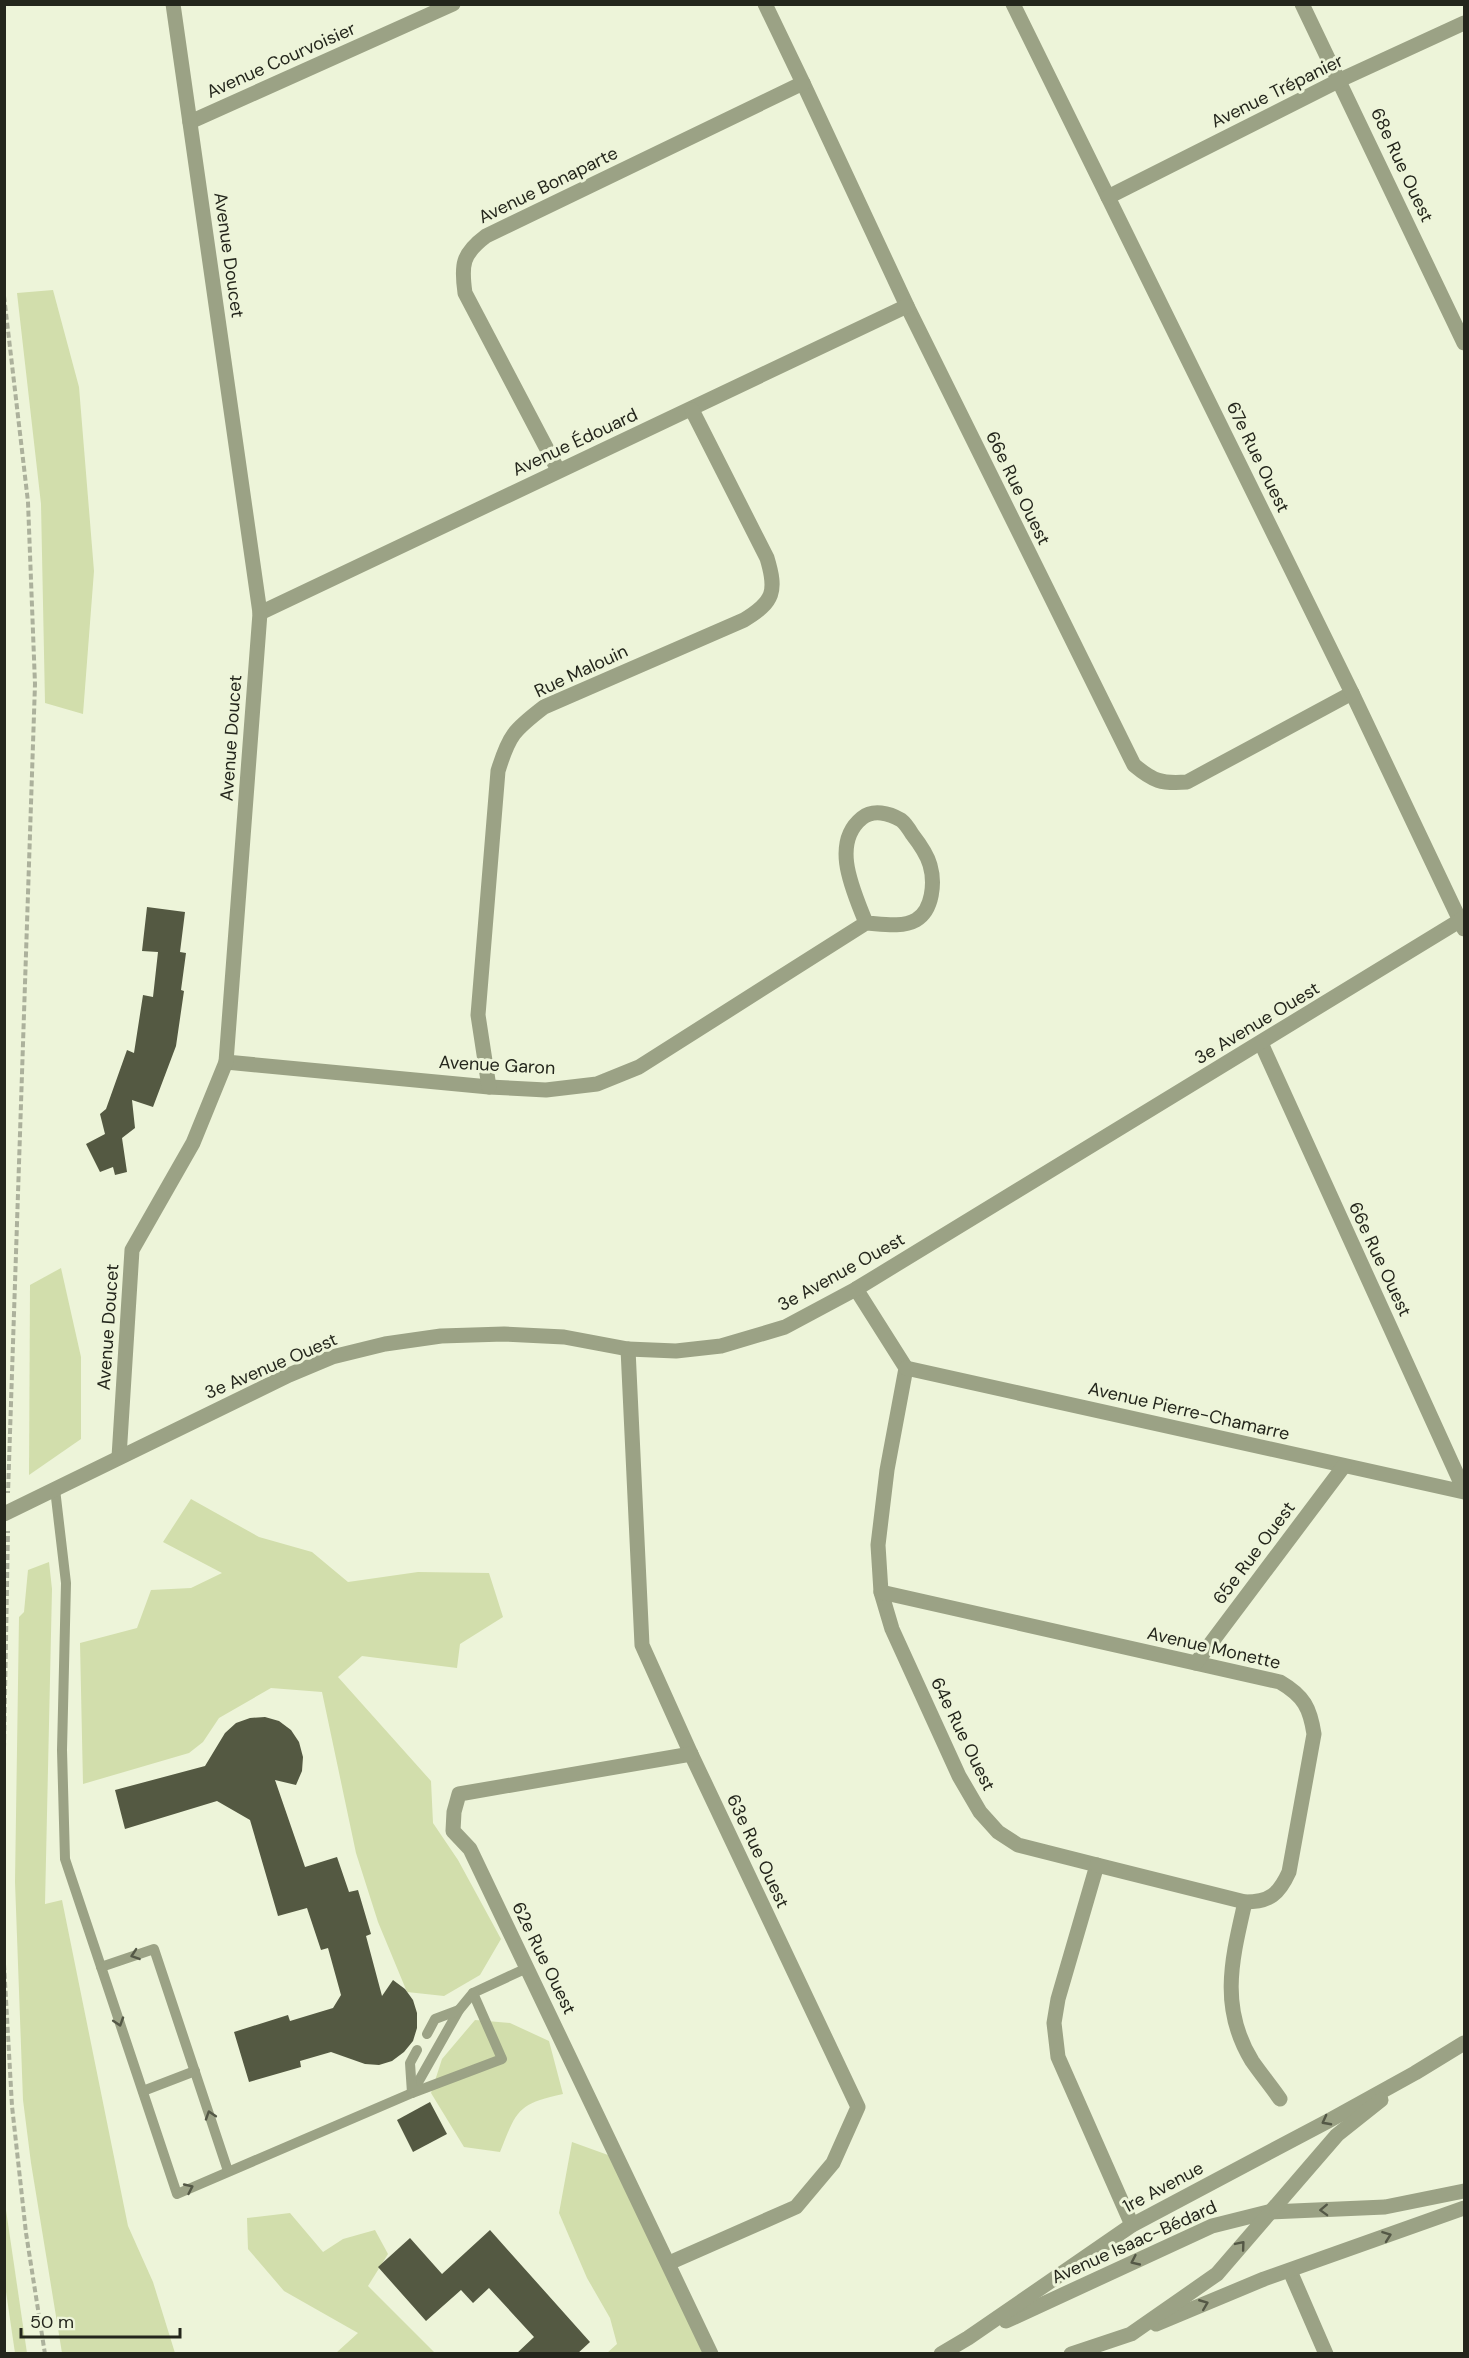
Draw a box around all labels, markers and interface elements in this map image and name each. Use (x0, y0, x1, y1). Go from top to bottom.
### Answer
street label: Avenue Courvoisier (203, 16, 360, 104)
street label: Avenue Trépanier (1207, 48, 1347, 133)
street label: 68e Rue Ouest (1365, 104, 1439, 226)
street label: Avenue Bonaparte (474, 141, 622, 229)
street label: Avenue Doucet (208, 191, 250, 319)
street label: 67e Rue Ouest (1221, 398, 1295, 516)
street label: Avenue Édouard (508, 402, 642, 482)
street label: 66e Rue Ouest (980, 427, 1056, 549)
street label: Rue Malouin (530, 639, 632, 703)
street label: Avenue Doucet (215, 674, 247, 802)
street label: 3e Avenue Ouest (1190, 976, 1324, 1070)
street label: Avenue Garon (438, 1050, 556, 1080)
street label: 66e Rue Ouest (1343, 1198, 1417, 1320)
street label: 3e Avenue Ouest (773, 1227, 909, 1317)
street label: Avenue Doucet (92, 1263, 124, 1391)
street label: 3e Avenue Ouest (201, 1327, 341, 1405)
street label: Avenue Pierre-Chamarre (1086, 1376, 1292, 1446)
street label: 65e Rue Ouest (1207, 1497, 1301, 1609)
street label: Avenue Monette (1145, 1621, 1283, 1675)
street label: 64e Rue Ouest (925, 1673, 1001, 1795)
street label: 63e Rue Ouest (721, 1790, 795, 1912)
street label: 62e Rue Ouest (506, 1898, 582, 2018)
one-way arrow (130, 1948, 141, 1961)
one-way arrow (112, 2016, 125, 2027)
one-way arrow (204, 2110, 217, 2121)
one-way arrow (1322, 2114, 1333, 2125)
street label: 1re Avenue (1118, 2156, 1208, 2218)
one-way arrow (183, 2184, 194, 2196)
street label: Avenue Isaac-Bédard (1048, 2195, 1220, 2289)
one-way arrow (1319, 2203, 1328, 2216)
one-way arrow (1381, 2230, 1392, 2243)
one-way arrow (1234, 2241, 1245, 2252)
one-way arrow (1131, 2254, 1142, 2266)
one-way arrow (1198, 2299, 1209, 2311)
scale bar (21, 2301, 180, 2339)
text: 50 m (30, 2310, 74, 2334)

